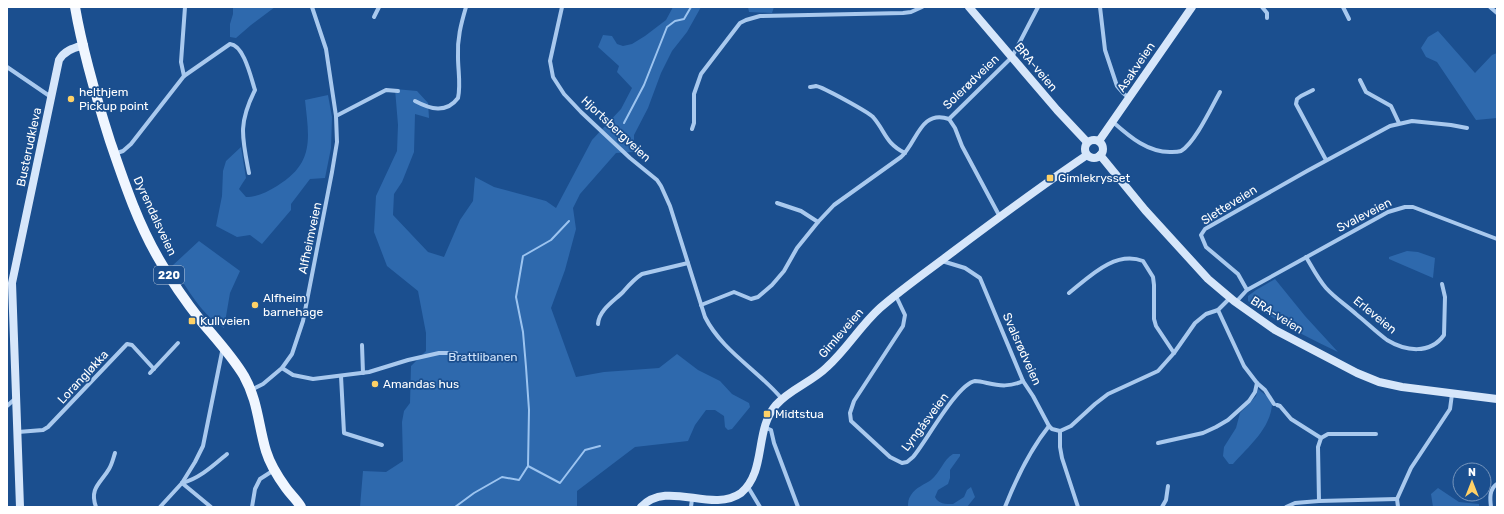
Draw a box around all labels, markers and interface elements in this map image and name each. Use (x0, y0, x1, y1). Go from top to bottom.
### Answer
street label: Asakveien (1114, 39, 1158, 95)
street label: BRA-veien (1012, 40, 1060, 94)
street label: Solerødveien (940, 52, 1002, 112)
place label: helthjem Pickup point (79, 85, 149, 113)
street label: Hjortsbergveien (579, 93, 653, 165)
marker: helthjem Pickup point (66, 94, 76, 104)
street label: Busterudkleva (14, 106, 44, 188)
place label: Gimlekrysset (1058, 171, 1130, 185)
marker: Gimlekrysset (1045, 173, 1055, 183)
street label: Dyrendalsveien (130, 174, 180, 258)
street label: Sletteveien (1199, 182, 1259, 228)
street label: Svaleveien (1334, 195, 1394, 235)
street label: Alfheimveien (296, 201, 324, 275)
road number: 220 (154, 266, 184, 284)
place label: Alfheim barnehage (263, 291, 323, 319)
street label: BRA-veien (1248, 293, 1306, 337)
street label: Erleveien (1351, 293, 1399, 337)
marker: Alfheim barnehage (250, 300, 260, 310)
street label: Gimleveien (816, 305, 866, 361)
street label: Svalsrødveien (1000, 311, 1044, 387)
place label: Kullveien (200, 314, 250, 328)
marker: Kullveien (187, 316, 197, 326)
street label: Lorangløkka (55, 347, 111, 407)
park label: Brattlibanen (448, 350, 518, 364)
place label: Amandas hus (383, 377, 459, 391)
marker: Amandas hus (370, 379, 380, 389)
street label: Lyngåsveien (899, 390, 951, 454)
place label: Midtstua (775, 407, 824, 421)
marker: Midtstua (762, 409, 772, 419)
north arrow (1452, 462, 1492, 502)
text: N (1468, 466, 1476, 479)

